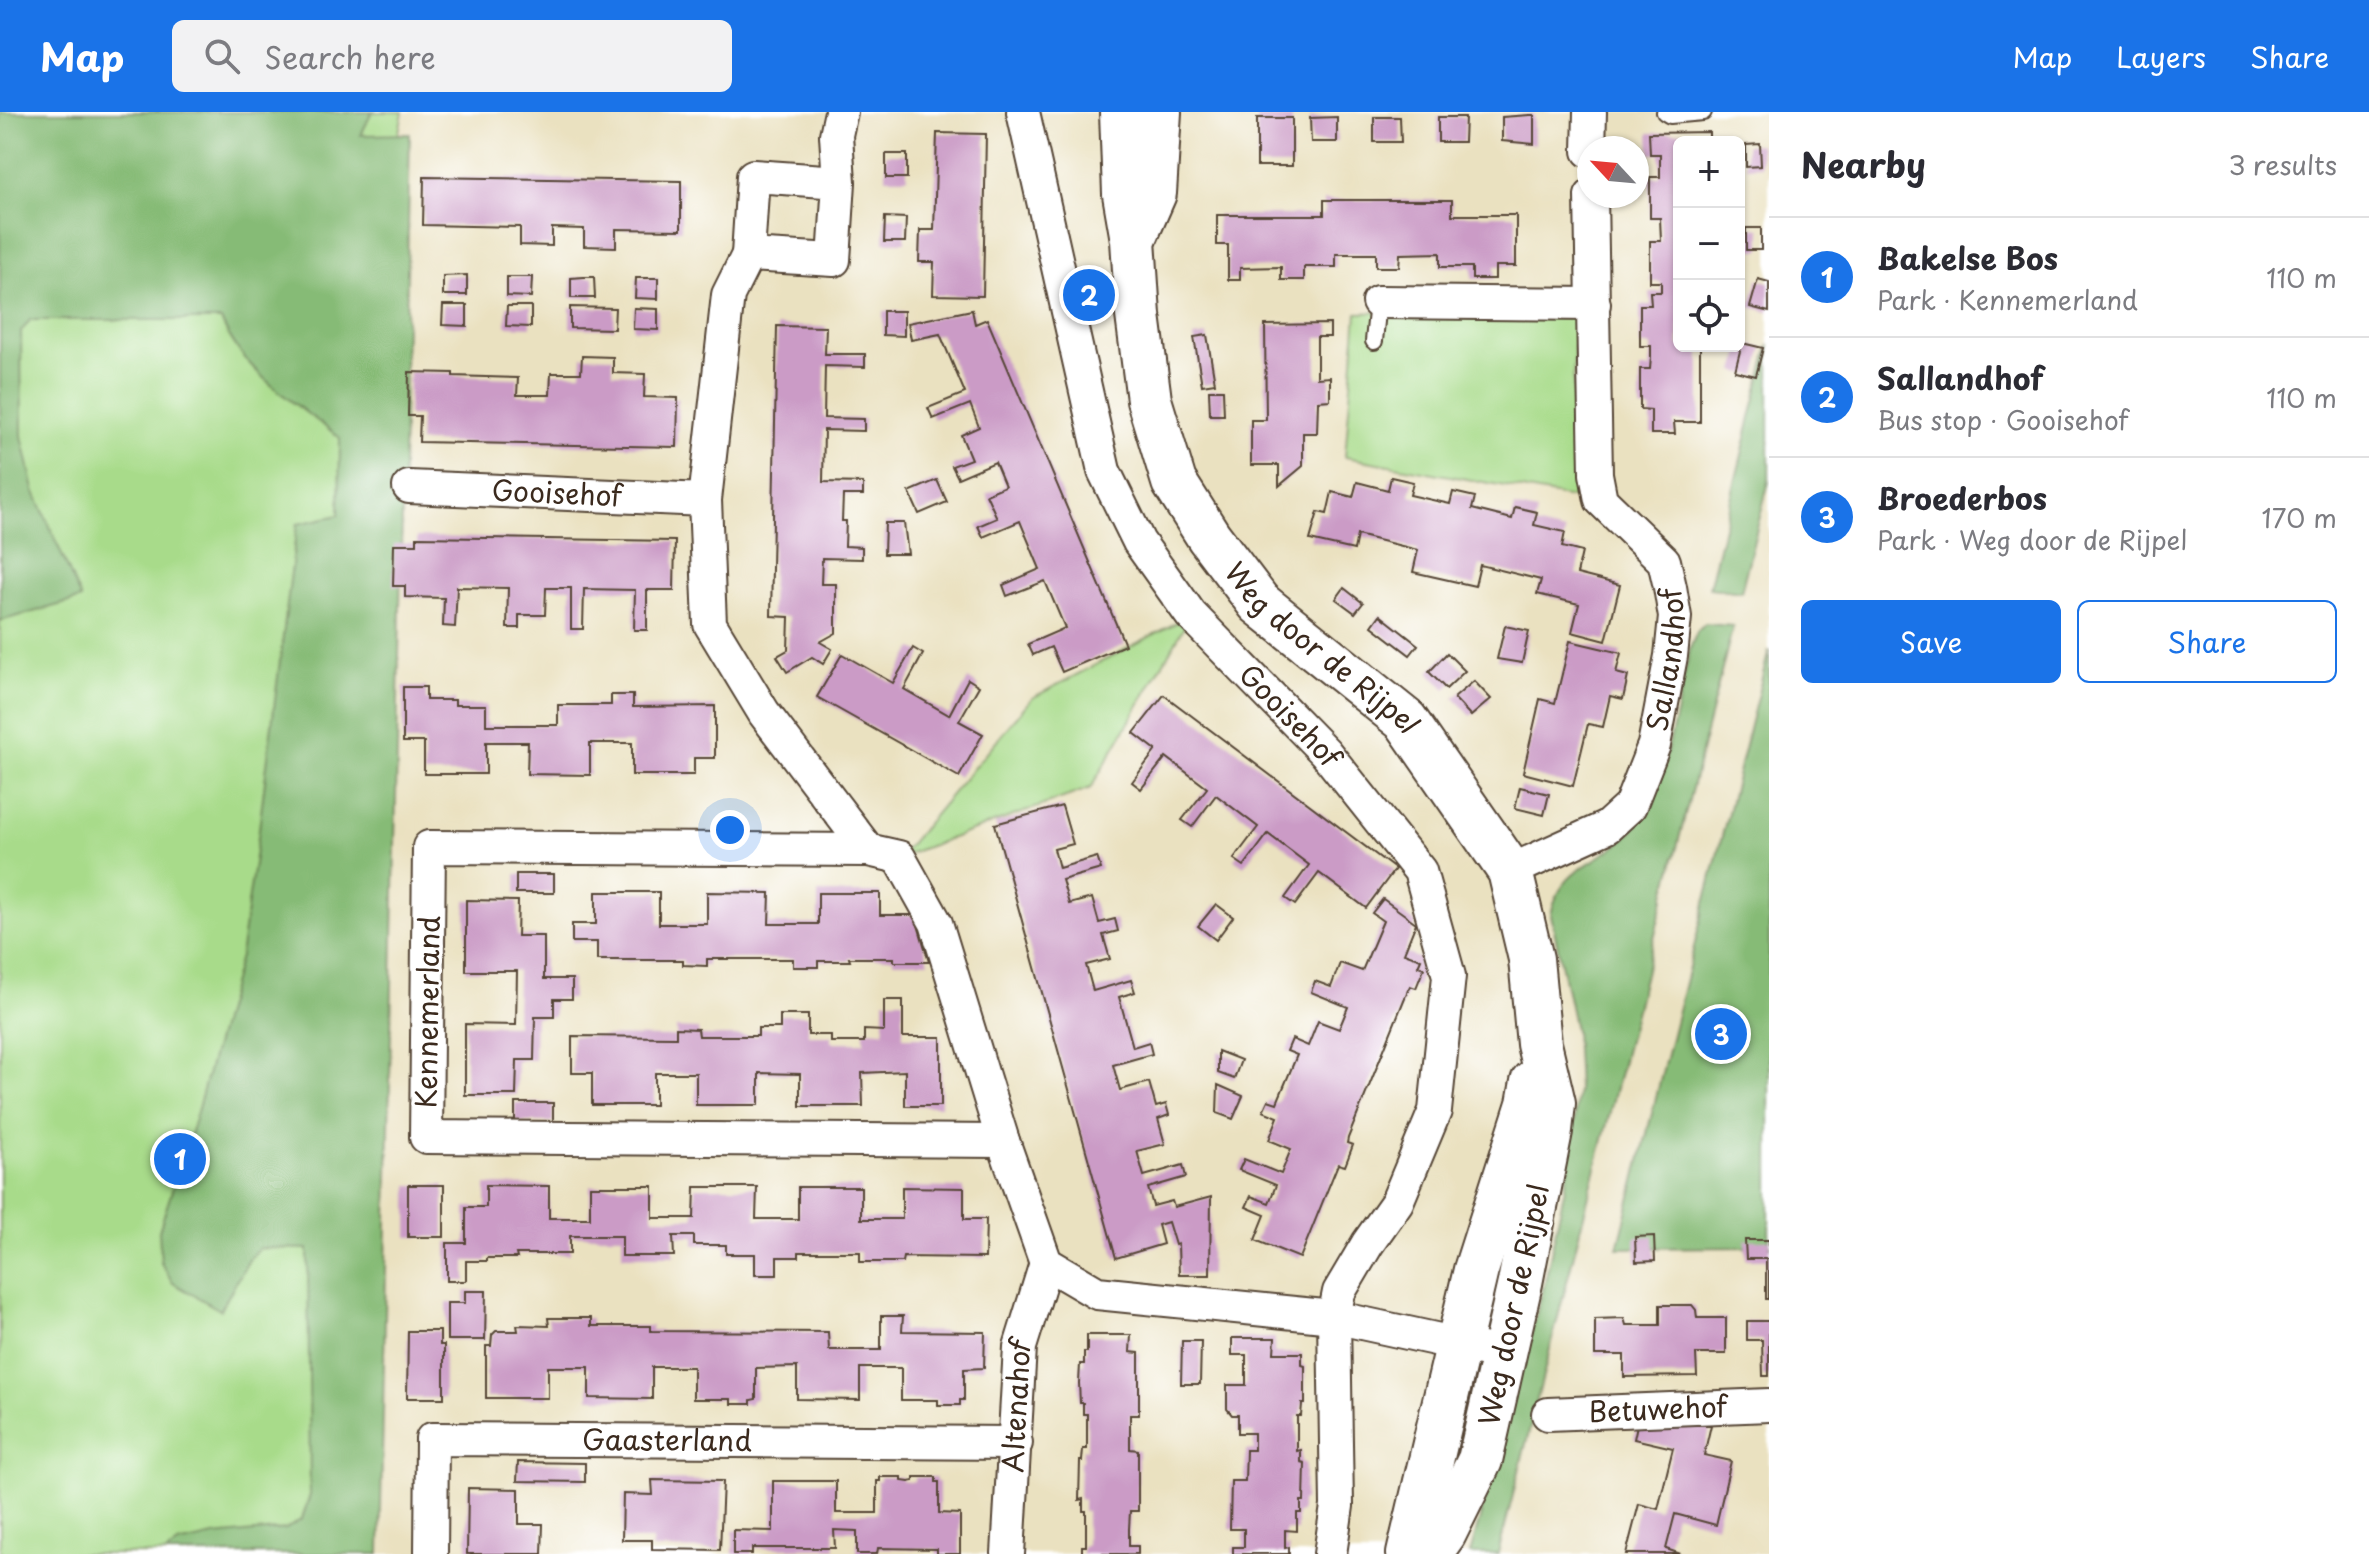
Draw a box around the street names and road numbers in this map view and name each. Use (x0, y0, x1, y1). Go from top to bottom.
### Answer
street label: Gooisehof (491, 468, 625, 516)
street label: Weg door de Rijpel (1215, 552, 1431, 742)
street label: Sallandhof (1634, 583, 1695, 735)
street label: Gooisehof (1230, 653, 1354, 778)
street label: Kennemerland (403, 915, 450, 1109)
street label: Weg door de Rijpel (1466, 1180, 1559, 1429)
street label: Altenahof (990, 1331, 1042, 1474)
street label: Betuwehof (1588, 1384, 1730, 1432)
street label: Gaasterland (582, 1417, 752, 1461)

